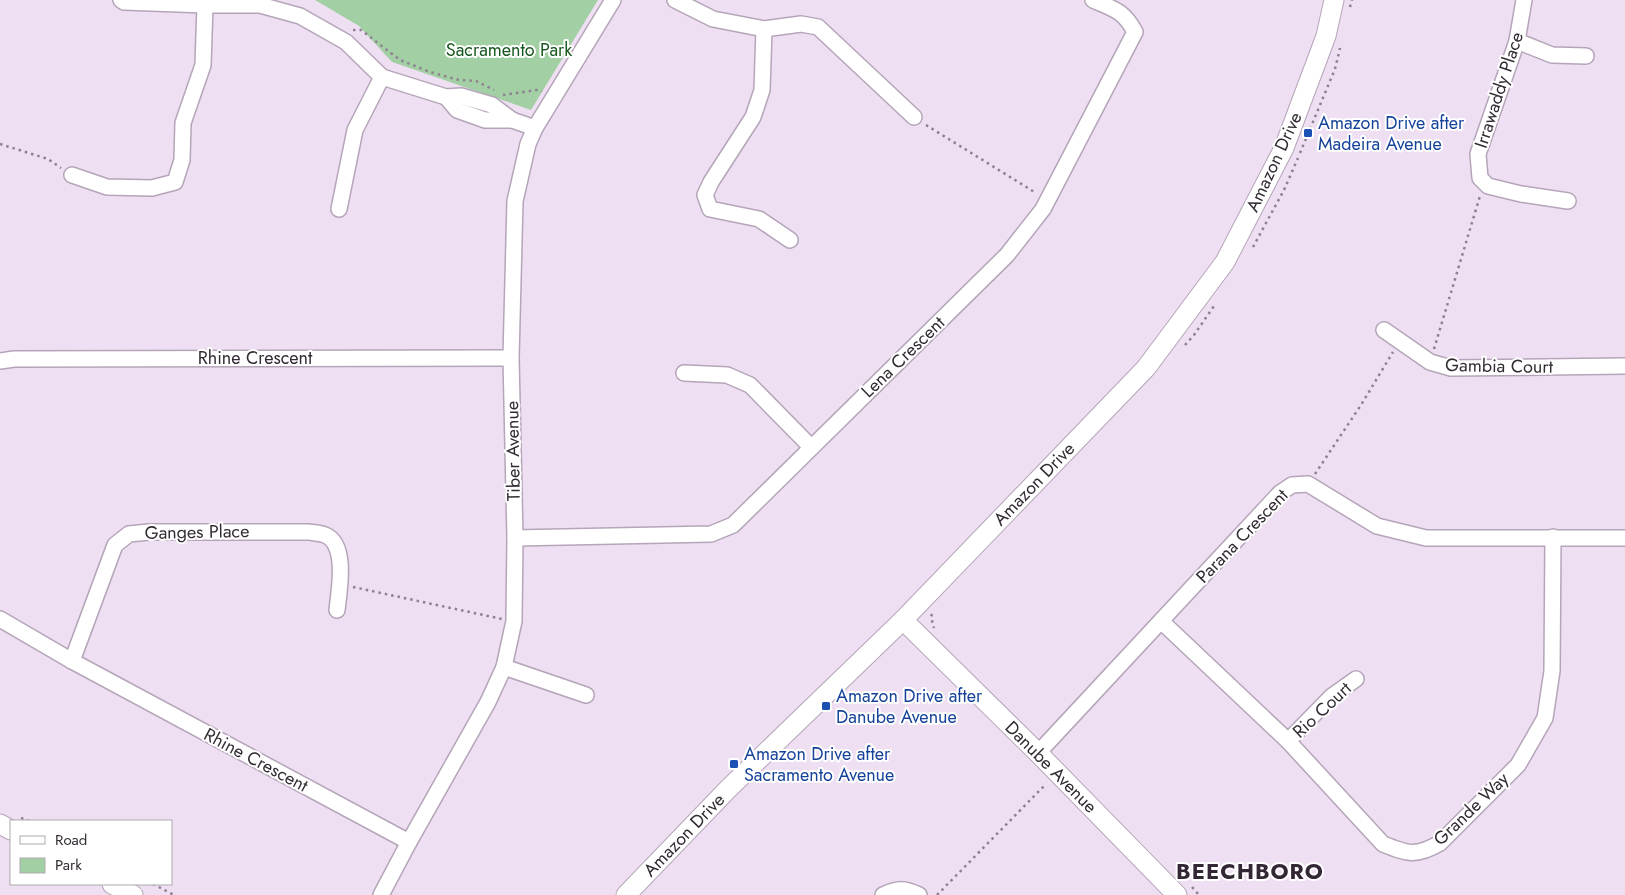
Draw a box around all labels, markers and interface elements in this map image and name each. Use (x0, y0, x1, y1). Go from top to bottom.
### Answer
street label: Irrawaddy Place (1468, 29, 1530, 151)
park label: Sacramento Park (446, 37, 572, 63)
street label: Amazon Drive (1240, 108, 1308, 216)
place label: Amazon Drive after Madeira Avenue (1318, 110, 1465, 157)
marker: Amazon Drive after Madeira Avenue (1302, 127, 1314, 139)
street label: Lena Crescent (855, 310, 951, 404)
street label: Rhine Crescent (198, 345, 313, 371)
street label: Gambia Court (1445, 352, 1554, 380)
street label: Tiber Avenue (499, 401, 527, 501)
street label: Amazon Drive (987, 436, 1081, 532)
street label: Parana Crescent (1190, 482, 1294, 589)
street label: Ganges Place (144, 518, 250, 546)
street label: Rio Court (1287, 675, 1358, 744)
place label: Amazon Drive after Danube Avenue (836, 683, 983, 730)
marker: Amazon Drive after Danube Avenue (820, 700, 832, 712)
street label: Danube Avenue (999, 715, 1103, 819)
street label: Rhine Crescent (199, 722, 313, 799)
place label: Amazon Drive after Sacramento Avenue (744, 741, 894, 788)
marker: Amazon Drive after Sacramento Avenue (728, 758, 740, 770)
street label: Grande Way (1428, 766, 1514, 852)
street label: Amazon Drive (637, 787, 731, 883)
legend (10, 820, 172, 885)
text: Road (55, 829, 87, 851)
text: Park (55, 854, 82, 876)
district label: BEECHBORO (1176, 855, 1324, 887)

